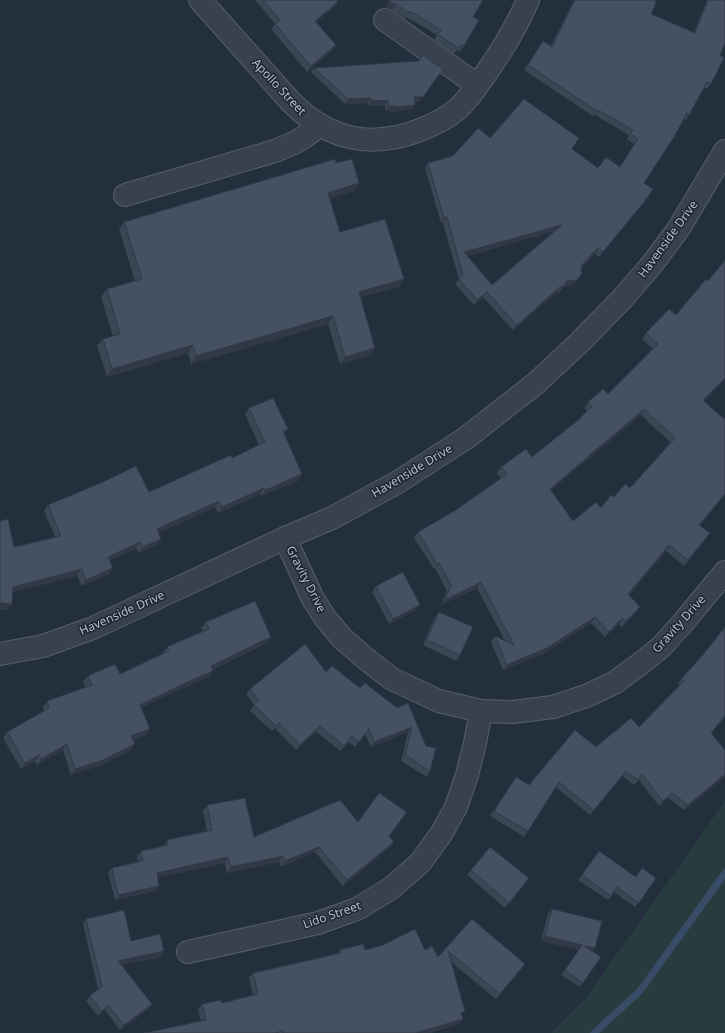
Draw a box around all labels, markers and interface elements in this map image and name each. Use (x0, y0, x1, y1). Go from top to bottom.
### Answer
street label: Apollo Street (248, 54, 311, 119)
street label: Havenside Drive (634, 196, 702, 281)
street label: Havenside Drive (368, 440, 456, 501)
street label: Gravity Drive (282, 543, 331, 615)
street label: Havenside Drive (76, 586, 167, 639)
street label: Gravity Drive (648, 591, 709, 656)
street label: Lido Street (300, 896, 364, 932)

